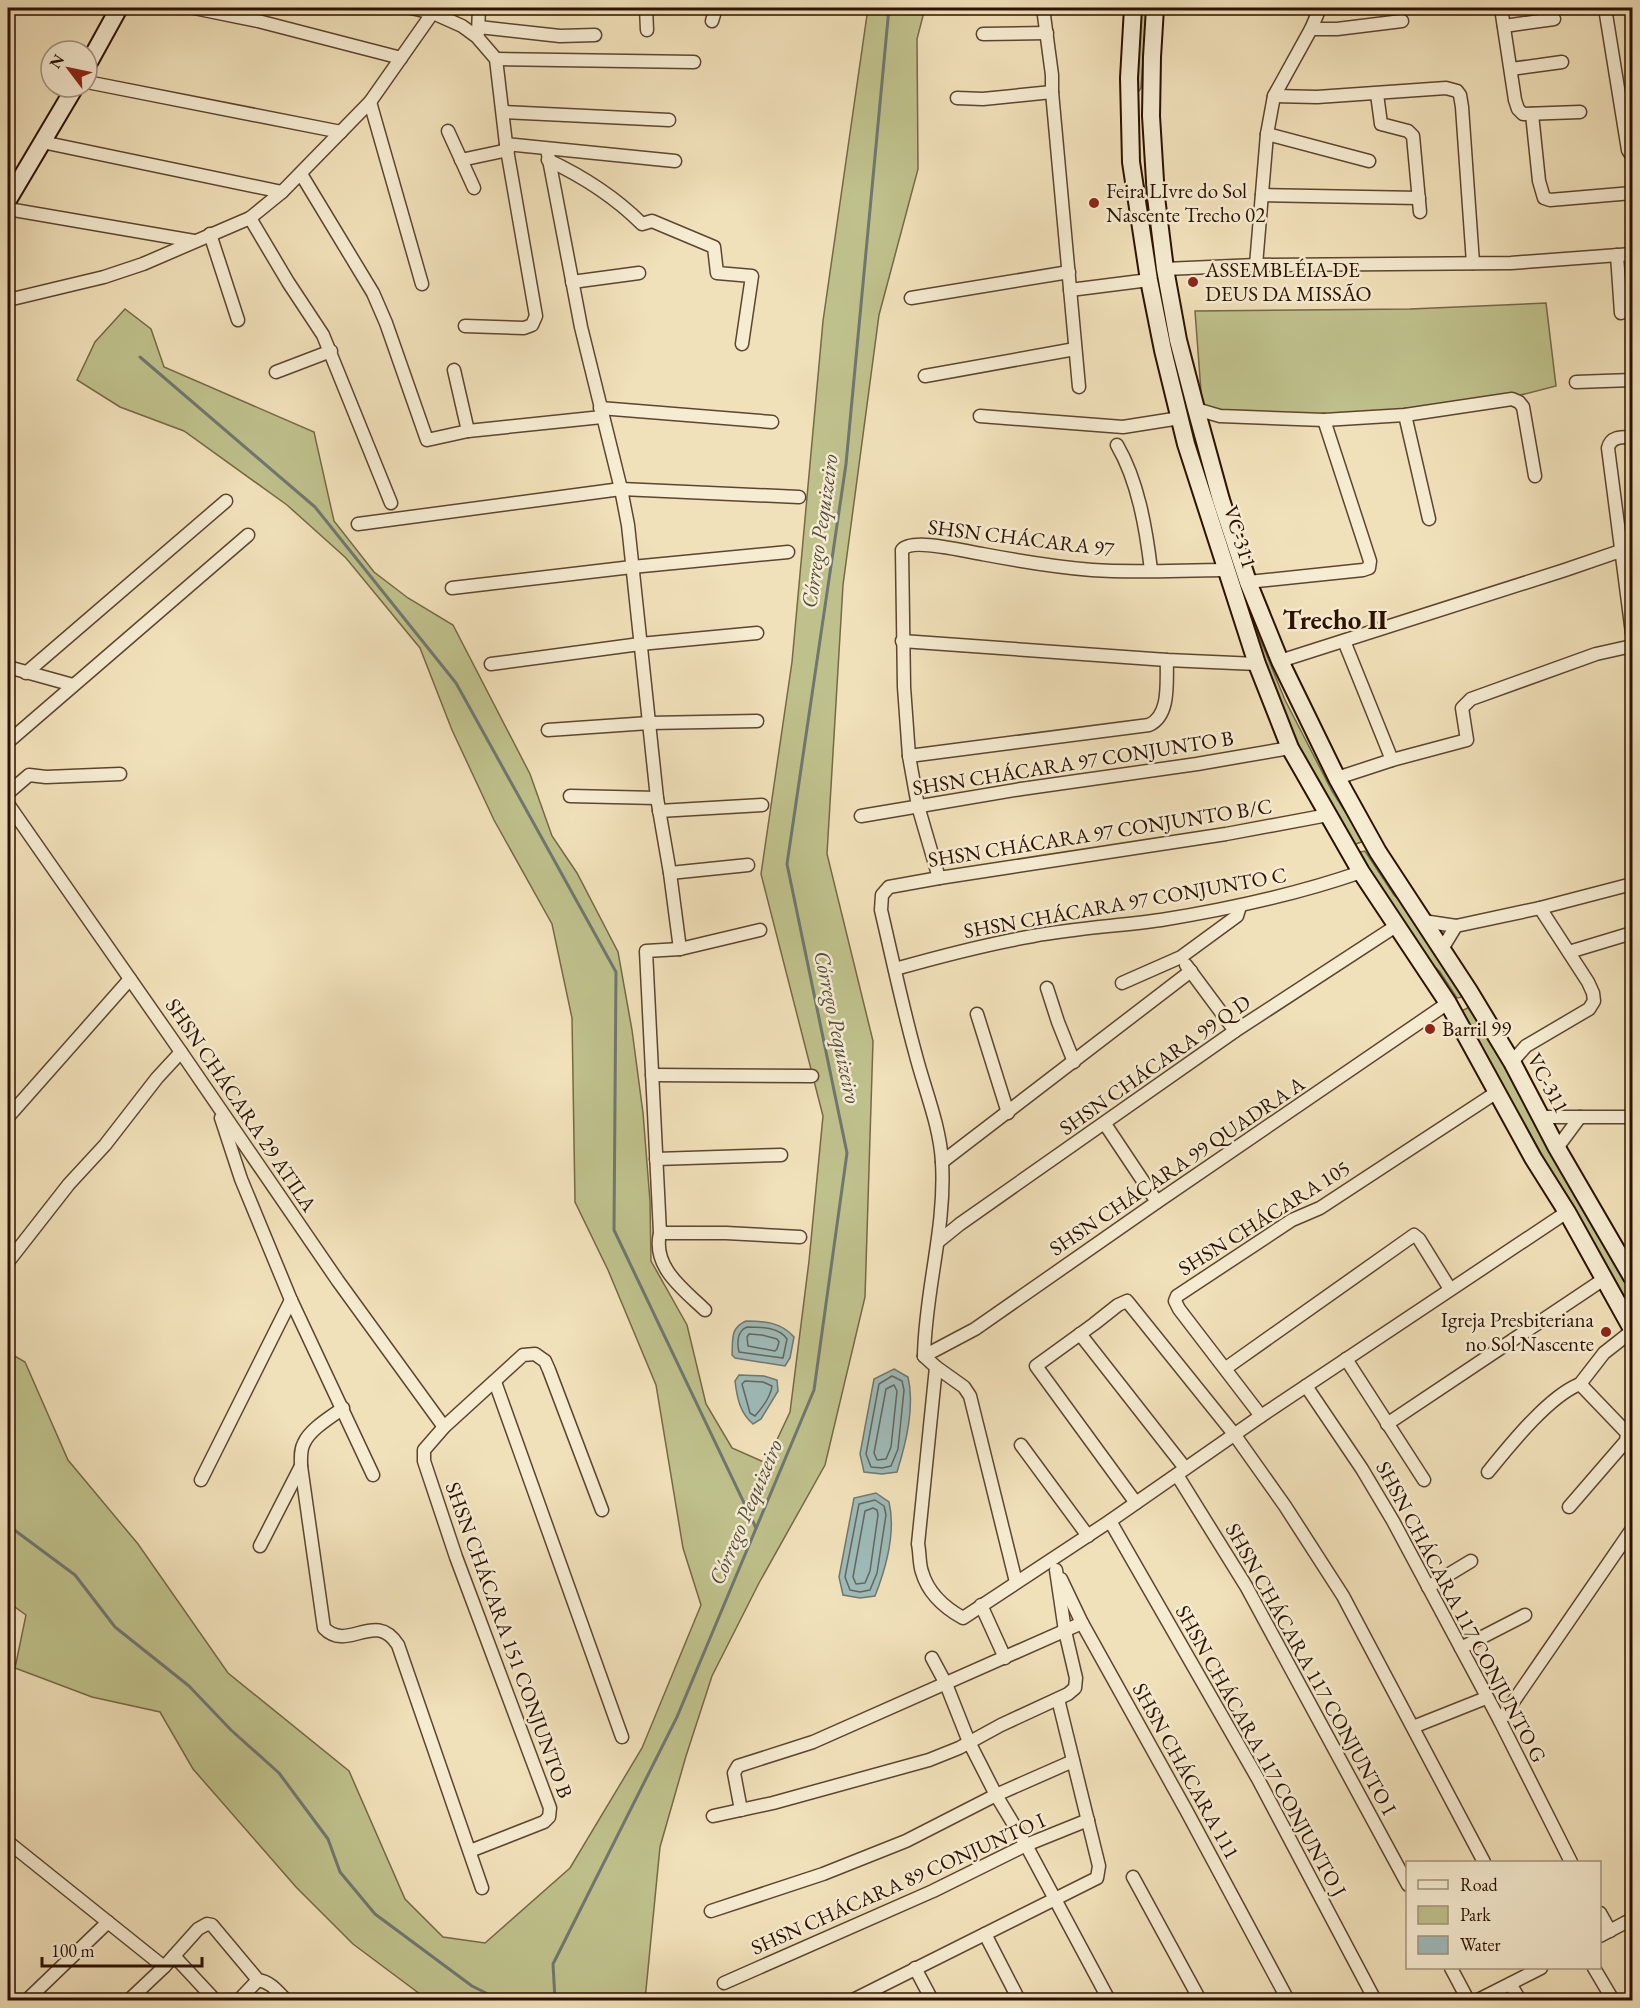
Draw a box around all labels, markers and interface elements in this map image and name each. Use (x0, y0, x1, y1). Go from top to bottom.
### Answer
north arrow (39, 39, 99, 99)
text: N (44, 50, 69, 72)
place label: Feira LIvre do Sol Nascente Trecho 02 (1106, 177, 1265, 228)
marker: Feira LIvre do Sol Nascente Trecho 02 (1087, 196, 1101, 210)
place label: ASSEMBLÉIA DE DEUS DA MISSÃO (1204, 256, 1372, 307)
marker: ASSEMBLÉIA DE DEUS DA MISSÃO (1186, 275, 1200, 289)
water label: Córrego Pequizeiro (794, 452, 845, 610)
street label: VC-311 (1218, 502, 1263, 572)
street label: SHSN CHÁCARA 97 (926, 513, 1117, 562)
district label: Trecho II (1283, 602, 1388, 637)
street label: SHSN CHÁCARA 97 CONJUNTO B (911, 724, 1235, 801)
street label: SHSN CHÁCARA 97 CONJUNTO B/C (926, 792, 1274, 873)
street label: SHSN CHÁCARA 97 CONJUNTO C (961, 861, 1288, 944)
water label: Córrego Pequizeiro (807, 948, 868, 1106)
street label: SHSN CHÁCARA 99 Q D (1054, 988, 1256, 1142)
street label: SHSN CHÁCARA 29 ATILA (160, 993, 323, 1217)
place label: Barril 99 (1442, 1015, 1511, 1042)
marker: Barril 99 (1423, 1022, 1437, 1036)
street label: VC-311 (1521, 1048, 1575, 1117)
street label: SHSN CHÁCARA 99 QUADRA A (1044, 1070, 1311, 1262)
street label: SHSN CHÁCARA 105 (1173, 1154, 1355, 1281)
place label: Igreja Presbiteriana no Sol Nascente (1441, 1306, 1595, 1357)
marker: Igreja Presbiteriana no Sol Nascente (1599, 1325, 1613, 1339)
water label: Córrego Pequizeiro (702, 1435, 789, 1589)
street label: SHSN CHÁCARA 117 CONJUNTO G (1370, 1456, 1553, 1767)
street label: SHSN CHÁCARA 151 CONJUNTO B (440, 1478, 579, 1802)
street label: SHSN CHÁCARA 117 CONJUNTO I (1220, 1518, 1403, 1819)
street label: SHSN CHÁCARA 117 CONJUNTO J (1170, 1600, 1353, 1901)
street label: SHSN CHÁCARA 111 (1127, 1678, 1246, 1864)
street label: SHSN CHÁCARA 89 CONJUNTO I (746, 1806, 1049, 1961)
legend (1406, 1861, 1601, 1969)
text: Road (1460, 1873, 1499, 1896)
text: Park (1460, 1903, 1491, 1926)
scale bar (42, 1930, 202, 1968)
text: Water (1460, 1933, 1501, 1956)
text: 100 m (51, 1939, 95, 1962)

